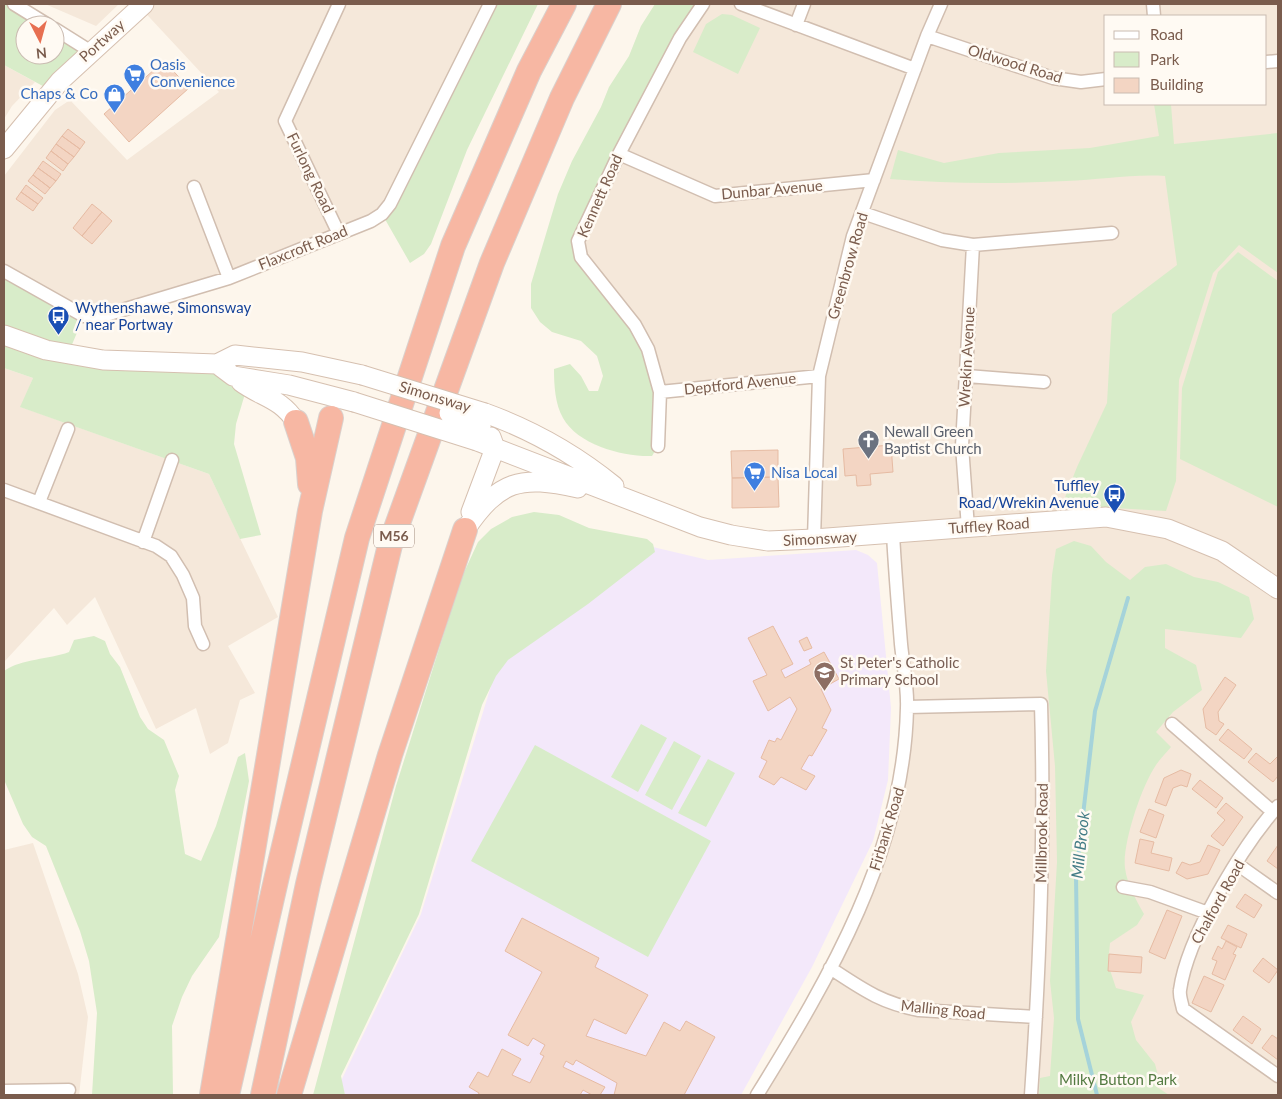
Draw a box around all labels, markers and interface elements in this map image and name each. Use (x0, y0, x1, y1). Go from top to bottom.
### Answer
north arrow (15, 15, 65, 65)
street label: Portway (75, 15, 128, 65)
legend (1104, 15, 1267, 105)
text: Road (1150, 25, 1183, 43)
street label: Oldwood Road (966, 40, 1065, 86)
text: N (35, 44, 48, 62)
text: Park (1150, 50, 1180, 68)
place label: Oasis Convenience (150, 55, 235, 90)
supermarket icon: Oasis Convenience (122, 62, 146, 93)
text: Building (1150, 75, 1203, 93)
shop icon: Chaps & Co (102, 82, 126, 113)
place label: Chaps & Co (21, 84, 98, 102)
street label: Furlong Road (284, 129, 338, 216)
street label: Kennett Road (573, 151, 625, 240)
street label: Dunbar Avenue (720, 176, 824, 202)
street label: Greenbrow Road (823, 210, 871, 321)
street label: Flaxcroft Road (255, 221, 350, 273)
place label: Wythenshawe, Simonsway / near Portway (75, 298, 252, 333)
bus stop icon: Wythenshawe, Simonsway / near Portway (47, 305, 71, 336)
street label: Wrekin Avenue (954, 306, 978, 408)
street label: Deptford Avenue (683, 368, 797, 398)
street label: Simonsway (397, 377, 474, 416)
place label: Newall Green Baptist Church (884, 422, 982, 457)
church icon: Newall Green Baptist Church (856, 429, 880, 460)
supermarket icon: Nisa Local (743, 461, 767, 492)
place label: Nisa Local (771, 463, 838, 481)
place label: Tuffley Road/Wrekin Avenue (958, 476, 1099, 511)
bus stop icon: Tuffley Road/Wrekin Avenue (1103, 483, 1127, 514)
street label: Tuffley Road (948, 513, 1030, 537)
road number: M56 (374, 524, 414, 548)
street label: Simonsway (782, 527, 858, 549)
place label: St Peter's Catholic Primary School (840, 653, 959, 688)
school or university icon: St Peter's Catholic Primary School (812, 660, 836, 691)
street label: Millbrook Road (1031, 783, 1051, 883)
street label: Firbank Road (865, 785, 907, 873)
water label: Mill Brook (1067, 810, 1093, 879)
street label: Chalford Road (1187, 856, 1248, 947)
street label: Malling Road (900, 996, 986, 1022)
park label: Milky Button Park (1059, 1070, 1177, 1088)

